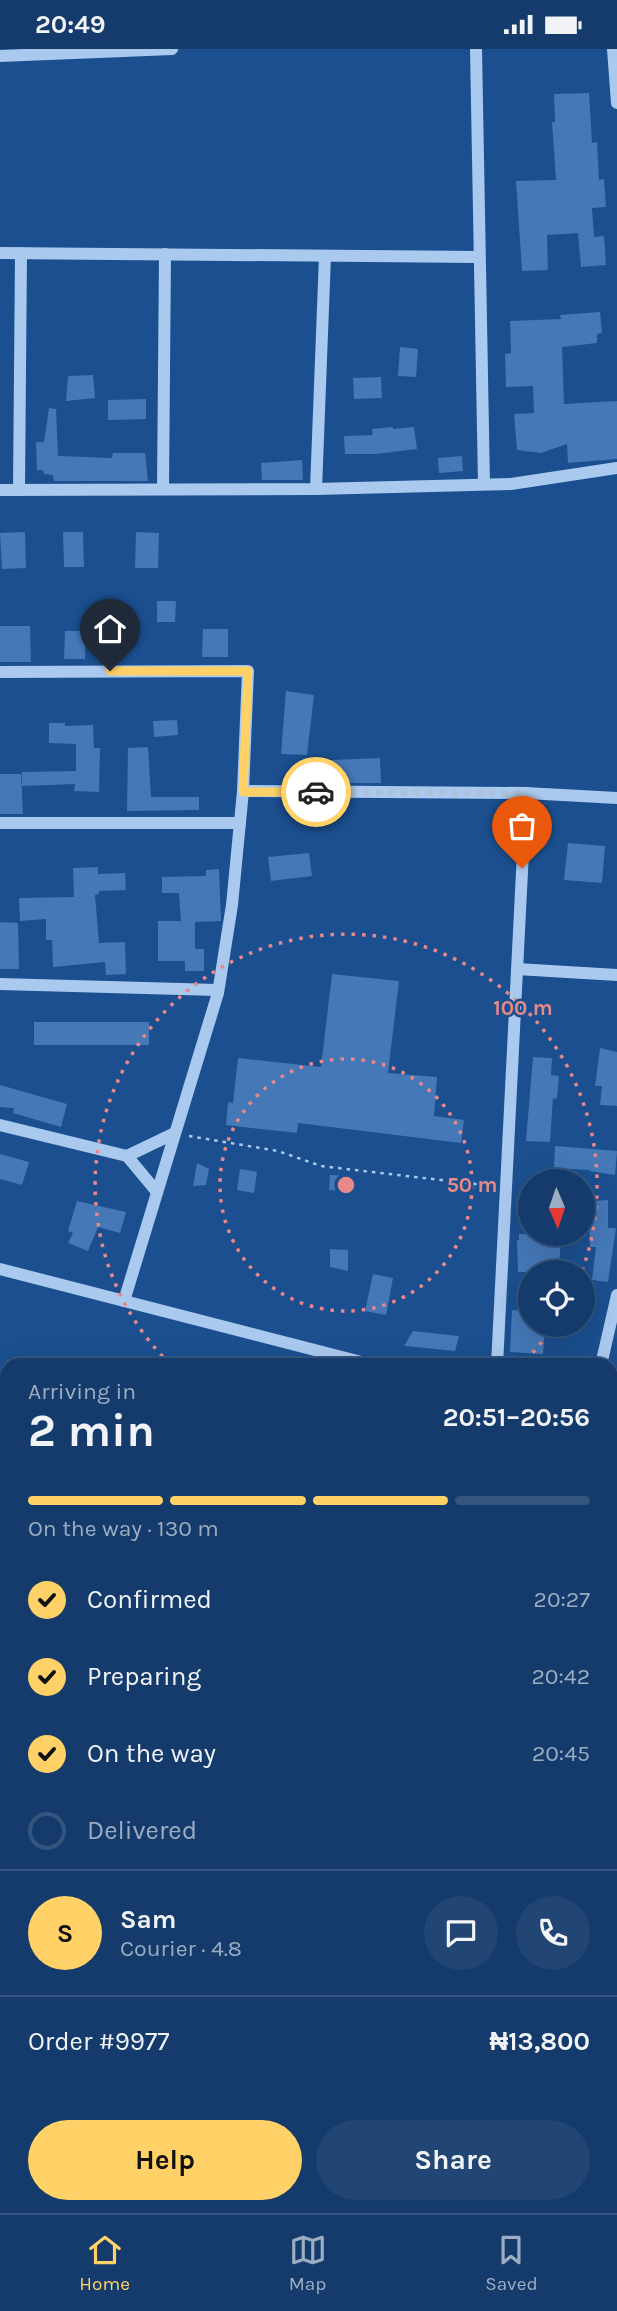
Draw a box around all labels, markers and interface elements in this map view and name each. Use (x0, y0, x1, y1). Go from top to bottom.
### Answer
text: 20:49 (35, 9, 106, 40)
pin (80, 599, 140, 671)
icon: home (91, 610, 129, 648)
courier (281, 757, 351, 827)
icon: car (297, 773, 335, 811)
pin (492, 796, 552, 868)
icon: bag (503, 807, 541, 845)
text: 100 m (493, 996, 553, 1020)
north arrow (518, 1169, 595, 1246)
map controls (518, 1169, 595, 1337)
centre of rings (334, 1173, 358, 1197)
text: 50 m (447, 1173, 497, 1197)
button: locate (518, 1260, 595, 1337)
text: Arriving in (28, 1378, 136, 1405)
text: 20:51–20:56 (443, 1402, 590, 1433)
text: 2 min (28, 1404, 155, 1458)
text: On the way · 130 m (28, 1515, 219, 1542)
icon: check (28, 1581, 66, 1619)
text: Confirmed (87, 1584, 212, 1615)
text: 20:27 (534, 1586, 590, 1613)
icon: check (28, 1658, 66, 1696)
text: Preparing (87, 1661, 201, 1692)
text: 20:42 (532, 1663, 590, 1690)
icon: check (28, 1735, 66, 1773)
text: On the way (87, 1738, 216, 1769)
text: 20:45 (532, 1740, 590, 1767)
text: Delivered (87, 1815, 197, 1846)
button: chat (424, 1896, 498, 1970)
button: phone (516, 1896, 590, 1970)
text: Sam (120, 1904, 176, 1935)
text: S (57, 1918, 73, 1949)
text: Courier · 4.8 (120, 1935, 242, 1962)
text: Order #9977 (28, 2026, 169, 2057)
text: ₦13,800 (490, 2026, 590, 2057)
button: Help (28, 2120, 302, 2200)
button: Share (316, 2120, 590, 2200)
tab: Home (79, 2231, 130, 2295)
tab: Map (289, 2231, 327, 2295)
tab: Saved (485, 2231, 538, 2295)

